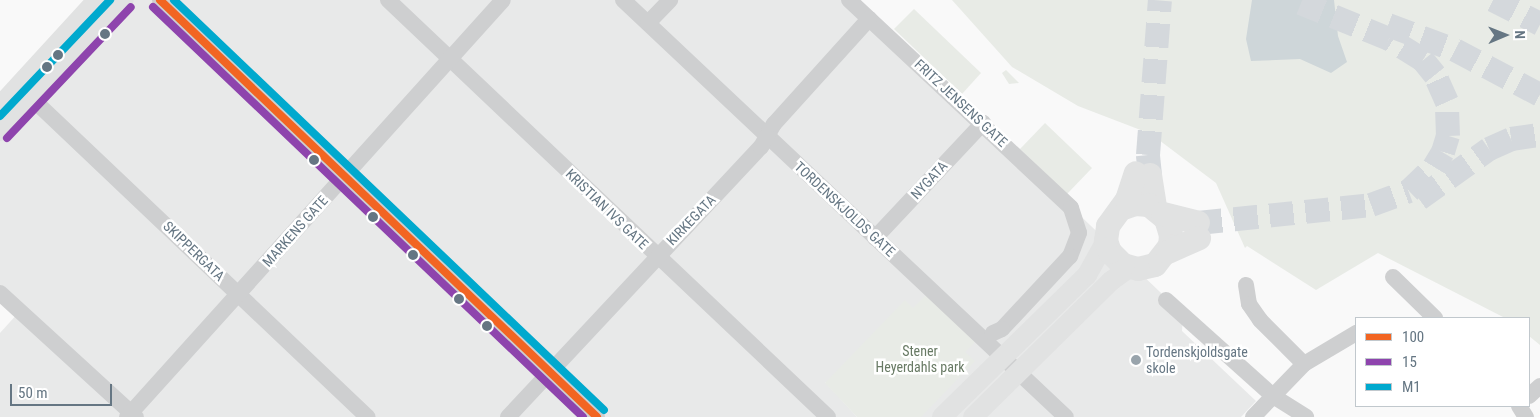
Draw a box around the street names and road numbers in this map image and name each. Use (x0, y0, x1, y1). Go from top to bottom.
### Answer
street label: FRITZ JENSENS GATE (911, 56, 1011, 150)
street label: NYGATA (907, 157, 951, 203)
street label: TORDENSKJOLDS GATE (791, 158, 899, 260)
street label: KRISTIAN IVS GATE (562, 165, 652, 253)
street label: KIRKEGATA (663, 191, 719, 249)
street label: MARKENS GATE (259, 192, 331, 270)
street label: SKIPPERGATA (160, 218, 228, 284)

